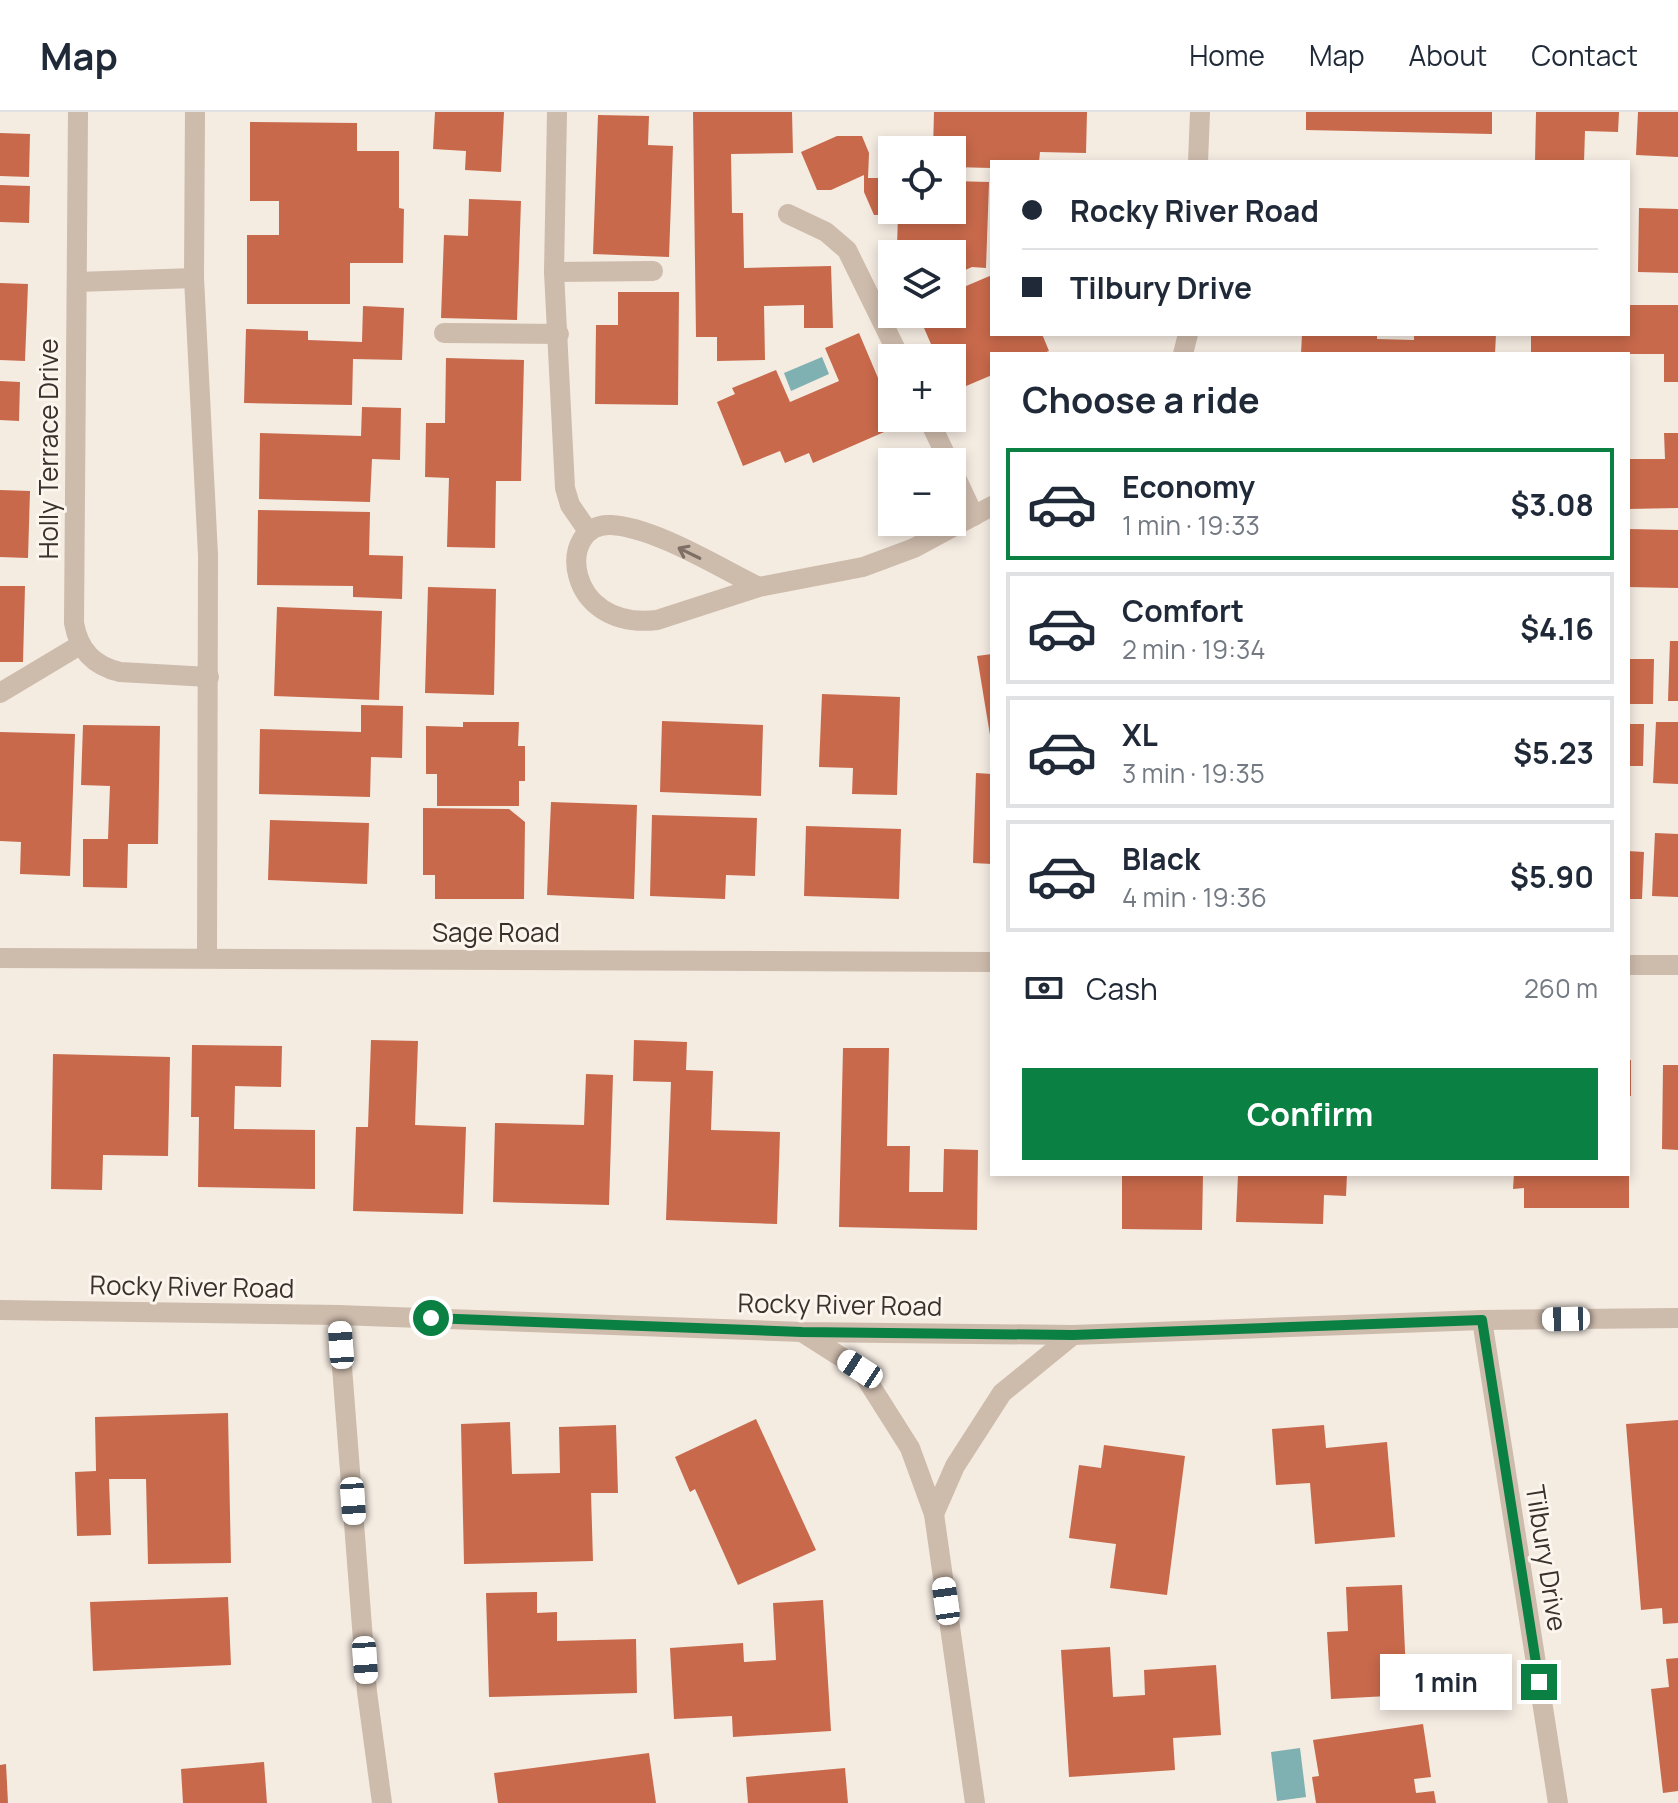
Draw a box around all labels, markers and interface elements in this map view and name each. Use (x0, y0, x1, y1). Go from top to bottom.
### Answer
text: Map (40, 29, 118, 81)
text: Home (1189, 36, 1265, 74)
text: Map (1309, 36, 1365, 74)
text: About (1409, 36, 1487, 74)
text: Contact (1531, 36, 1638, 74)
map controls (878, 136, 966, 536)
button: locate (878, 136, 966, 224)
text: Rocky River Road (1070, 190, 1319, 231)
button: layers (878, 240, 966, 328)
text: Tilbury Drive (1070, 267, 1252, 308)
street label: Holly Terrace Drive (30, 339, 66, 559)
button: + (878, 344, 966, 432)
text: Choose a ride (1022, 375, 1260, 424)
button: − (878, 448, 966, 536)
text: Economy (1122, 466, 1255, 507)
icon: car (1026, 468, 1098, 540)
text: $3.08 (1510, 484, 1594, 525)
text: 1 min · 19:33 (1122, 507, 1260, 543)
one-way arrow (678, 545, 702, 560)
text: Comfort (1122, 590, 1244, 631)
icon: car (1026, 592, 1098, 664)
text: $4.16 (1520, 608, 1594, 649)
text: 2 min · 19:34 (1122, 631, 1266, 667)
text: XL (1122, 714, 1158, 755)
icon: car (1026, 716, 1098, 788)
text: $5.23 (1513, 732, 1594, 773)
text: 3 min · 19:35 (1122, 755, 1265, 791)
text: Black (1122, 838, 1200, 879)
icon: car (1026, 840, 1098, 912)
text: $5.90 (1510, 856, 1594, 897)
text: 4 min · 19:36 (1122, 879, 1267, 915)
street label: Sage Road (432, 914, 560, 950)
icon: cash (1022, 966, 1066, 1010)
text: Cash (1086, 968, 1158, 1009)
text: 260 m (1524, 970, 1598, 1006)
button: Confirm (1022, 1068, 1598, 1160)
street label: Rocky River Road (89, 1266, 295, 1306)
street label: Rocky River Road (737, 1284, 943, 1324)
route start (413, 1300, 449, 1336)
car (1542, 1307, 1590, 1331)
car (327, 1320, 355, 1370)
car (833, 1346, 887, 1392)
car (339, 1476, 367, 1526)
street label: Tilbury Drive (1518, 1482, 1576, 1633)
car (931, 1576, 961, 1626)
car (351, 1635, 379, 1685)
callout: 1 min (1379, 1654, 1511, 1710)
text: 1 min (1414, 1664, 1478, 1700)
route end (1521, 1664, 1557, 1700)

